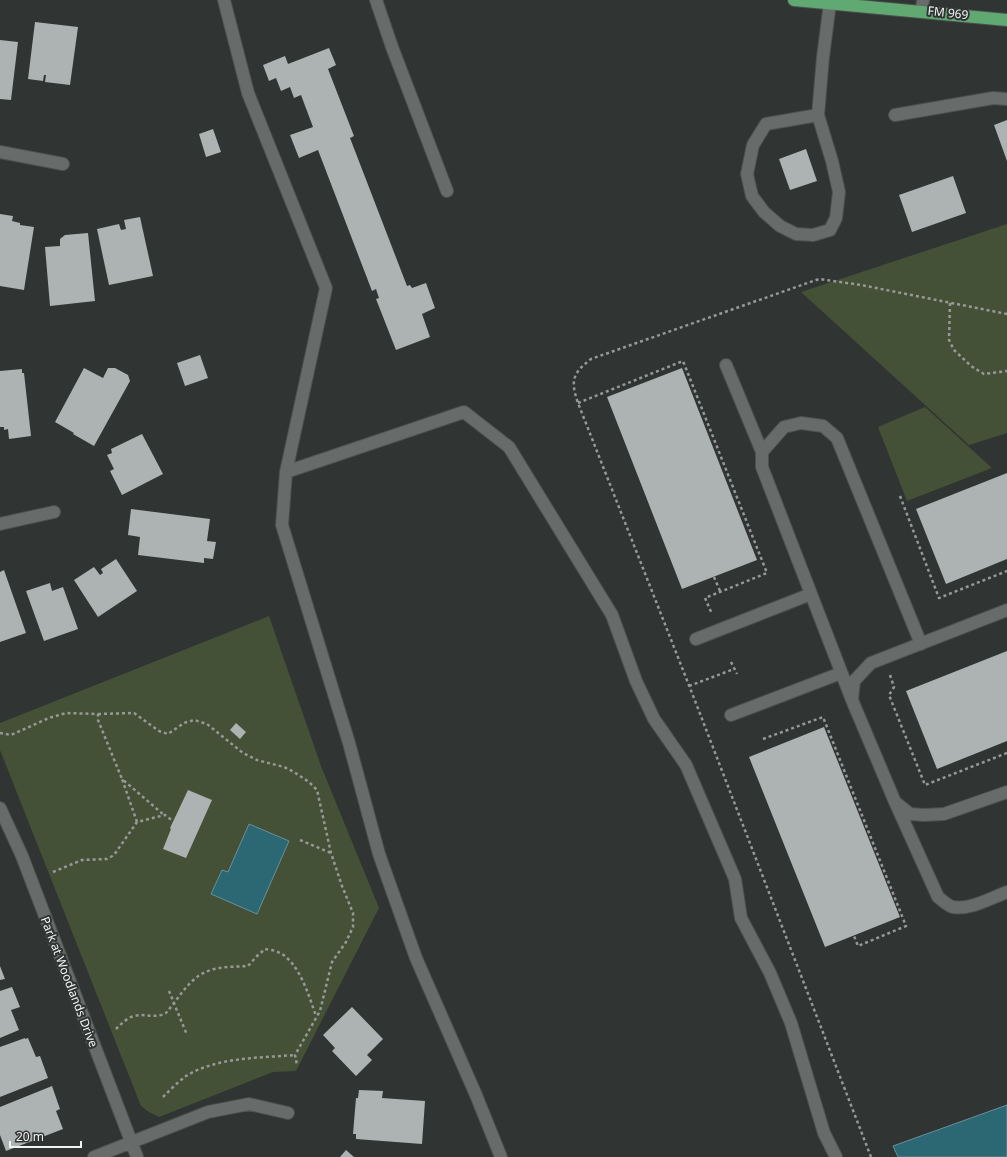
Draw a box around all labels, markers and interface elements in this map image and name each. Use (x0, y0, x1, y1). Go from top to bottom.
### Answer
street label: FM 969 (927, 2, 969, 23)
street label: Park at Woodlands Drive (37, 914, 102, 1050)
scale bar (10, 1123, 81, 1149)
text: 20 m (16, 1128, 44, 1145)

